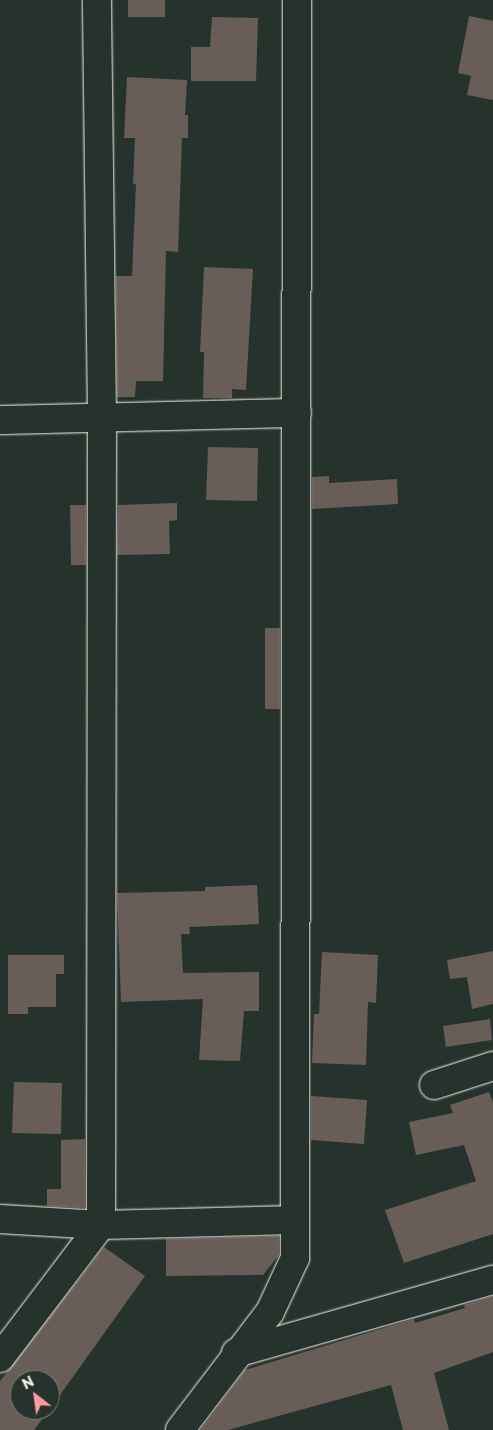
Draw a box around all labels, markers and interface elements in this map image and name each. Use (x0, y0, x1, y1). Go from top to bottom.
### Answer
north arrow (10, 1370, 60, 1420)
text: N (18, 1371, 38, 1394)

